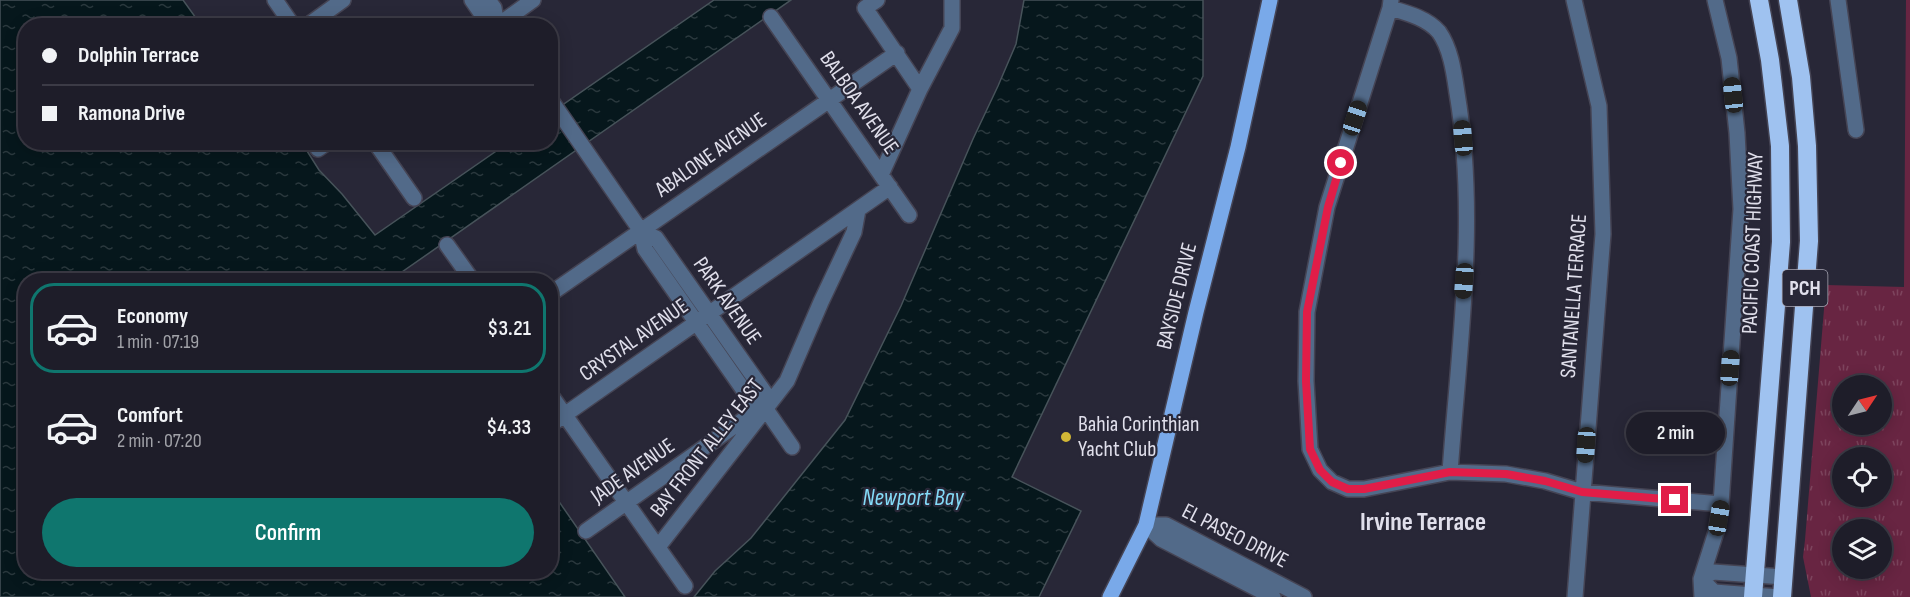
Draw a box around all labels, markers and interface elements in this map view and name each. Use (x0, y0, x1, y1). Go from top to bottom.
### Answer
text: Dolphin Terrace (78, 42, 199, 69)
street label: BALBOA AVENUE (814, 46, 904, 160)
car (1722, 76, 1744, 114)
car (1341, 98, 1369, 138)
text: Ramona Drive (78, 100, 185, 127)
street label: ABALONE AVENUE (649, 107, 772, 204)
car (1452, 119, 1474, 157)
route start (1327, 149, 1354, 176)
street label: PACIFIC COAST HIGHWAY (1736, 152, 1770, 334)
street label: SANTANELLA TERRACE (1555, 213, 1593, 379)
street label: BAYSIDE DRIVE (1151, 240, 1203, 352)
street label: PARK AVENUE (687, 252, 767, 350)
car (1454, 262, 1474, 300)
road number: PCH (1782, 270, 1828, 306)
street label: CRYSTAL AVENUE (574, 293, 694, 387)
icon: car (45, 301, 99, 355)
text: Economy (117, 303, 188, 330)
text: $3.21 (487, 315, 531, 342)
text: 1 min · 07:19 (117, 330, 199, 354)
car (1720, 349, 1740, 387)
street label: BAY FRONT ALLEY EAST (645, 373, 769, 523)
north arrow (1832, 375, 1892, 435)
map controls (1832, 375, 1892, 579)
icon: car (45, 400, 99, 454)
text: Comfort (117, 402, 183, 429)
place label: Bahia Corinthian Yacht Club (1078, 411, 1200, 463)
callout: 2 min (1626, 413, 1724, 455)
text: $4.33 (486, 414, 531, 441)
text: 2 min (1657, 421, 1694, 445)
car (1576, 426, 1596, 464)
text: 2 min · 07:20 (117, 429, 202, 453)
marker: Bahia Corinthian Yacht Club (1059, 430, 1073, 444)
street label: JADE AVENUE (585, 432, 680, 510)
button: locate (1832, 447, 1892, 507)
water label: Newport Bay (862, 483, 965, 512)
route end (1661, 486, 1688, 513)
button: Confirm (42, 498, 534, 567)
street label: EL PASEO DRIVE (1177, 498, 1293, 574)
car (1707, 499, 1731, 537)
district label: Irvine Terrace (1360, 507, 1486, 538)
button: layers (1832, 519, 1892, 579)

